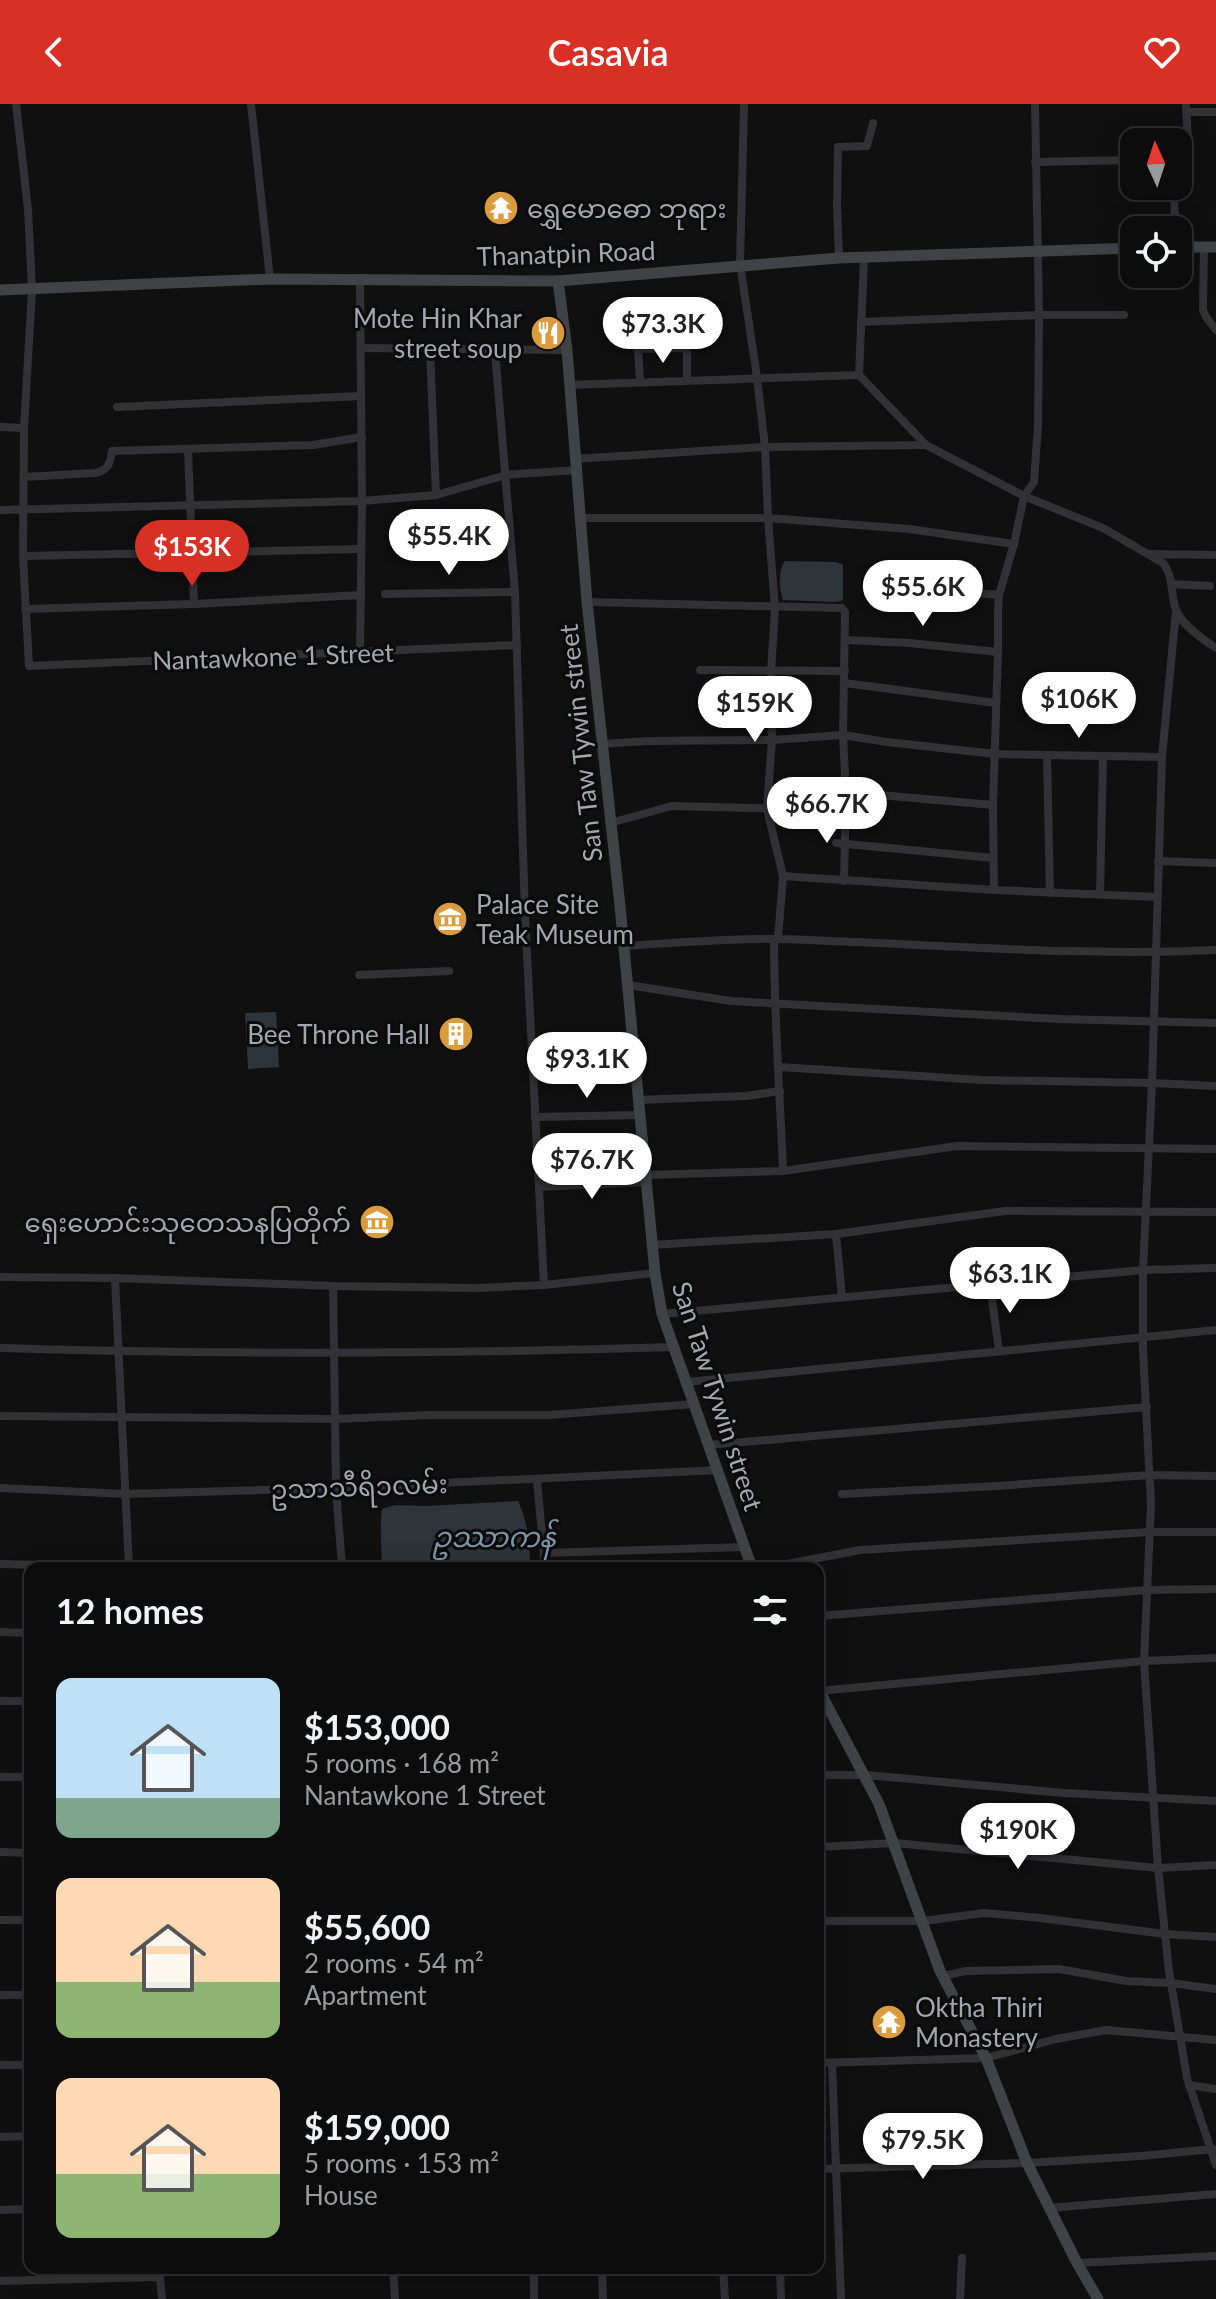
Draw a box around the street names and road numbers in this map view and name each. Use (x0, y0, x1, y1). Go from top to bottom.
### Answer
street label: Thanatpin Road (476, 234, 656, 272)
street label: San Taw Tywin street (552, 622, 608, 863)
street label: Nantawkone 1 Street (152, 636, 395, 676)
street label: San Taw Tywin street (666, 1278, 770, 1515)
street label: ဥသာသီရိ၁လမ်း (270, 1467, 449, 1511)

